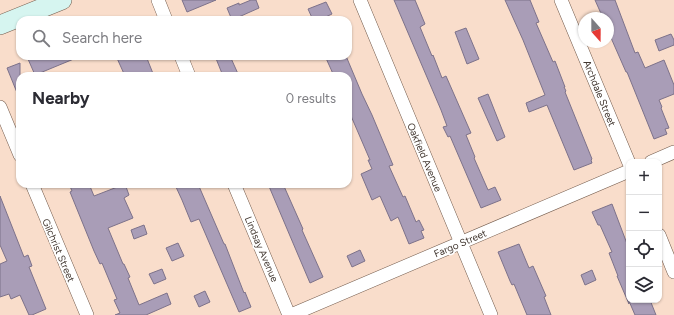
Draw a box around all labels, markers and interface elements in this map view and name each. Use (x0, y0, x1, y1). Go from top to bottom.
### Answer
north arrow (578, 12, 614, 48)
search box (16, 16, 352, 60)
icon: search (30, 27, 52, 49)
text: Search here (62, 29, 142, 47)
street label: Archdale Street (580, 58, 619, 128)
text: Nearby (32, 88, 90, 108)
text: 0 results (286, 91, 336, 106)
street label: Oakfield Avenue (404, 121, 445, 194)
map controls (626, 159, 662, 303)
button: + (626, 159, 662, 195)
button: − (626, 195, 662, 231)
street label: Lindsay Avenue (242, 214, 281, 285)
street label: Gilchrist Street (39, 216, 78, 284)
street label: Fargo Street (432, 226, 489, 260)
button: locate (626, 231, 662, 267)
button: layers (626, 267, 662, 303)

